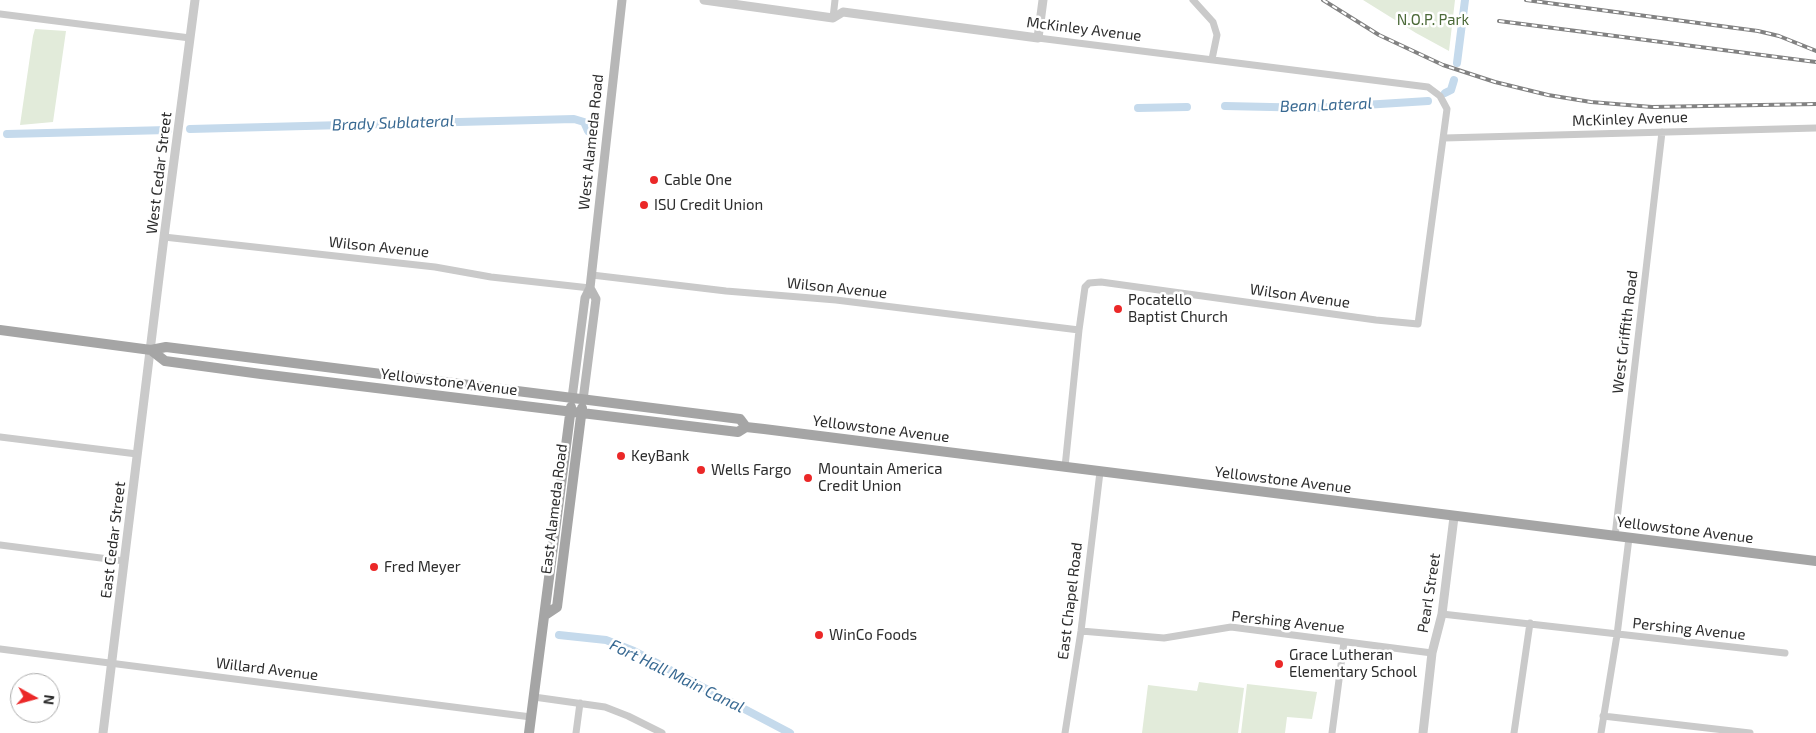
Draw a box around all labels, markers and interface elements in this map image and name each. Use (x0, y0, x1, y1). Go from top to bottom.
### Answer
park label: N.O.P. Park (1397, 11, 1469, 29)
street label: McKinley Avenue (1025, 13, 1143, 45)
street label: West Alameda Road (575, 73, 607, 211)
water label: Bean Lateral (1279, 94, 1373, 116)
street label: McKinley Avenue (1572, 108, 1688, 130)
street label: West Cedar Street (143, 111, 175, 235)
water label: Brady Sublateral (332, 111, 454, 135)
place label: Cable One (664, 171, 732, 189)
marker: Cable One (648, 174, 660, 186)
place label: ISU Credit Union (654, 196, 763, 214)
marker: ISU Credit Union (638, 199, 650, 211)
street label: Wilson Avenue (328, 233, 430, 261)
street label: West Griffith Road (1609, 269, 1641, 395)
street label: Wilson Avenue (786, 274, 888, 302)
street label: Wilson Avenue (1249, 280, 1351, 312)
place label: Pocatello Baptist Church (1128, 291, 1228, 326)
marker: Pocatello Baptist Church (1112, 303, 1124, 315)
street label: Yellowstone Avenue (380, 365, 518, 399)
street label: Yellowstone Avenue (812, 412, 950, 446)
street label: East Alameda Road (537, 443, 571, 575)
place label: KeyBank (631, 447, 689, 465)
marker: KeyBank (615, 450, 627, 462)
place label: Mountain America Credit Union (818, 460, 942, 495)
place label: Wells Fargo (711, 461, 792, 479)
street label: Yellowstone Avenue (1214, 463, 1352, 497)
marker: Wells Fargo (695, 464, 707, 476)
marker: Mountain America Credit Union (802, 472, 814, 484)
street label: East Cedar Street (97, 480, 129, 600)
street label: Yellowstone Avenue (1616, 513, 1754, 547)
street label: East Chapel Road (1054, 541, 1086, 661)
street label: Pearl Street (1414, 552, 1444, 634)
place label: Fred Meyer (384, 558, 461, 576)
marker: Fred Meyer (368, 561, 380, 573)
street label: Pershing Avenue (1231, 607, 1345, 637)
street label: Pershing Avenue (1632, 614, 1746, 644)
place label: WinCo Foods (829, 626, 917, 644)
marker: WinCo Foods (813, 629, 825, 641)
water label: Fort Hall Main Canal (607, 635, 747, 717)
place label: Grace Lutheran Elementary School (1289, 646, 1417, 681)
street label: Willard Avenue (215, 654, 319, 684)
marker: Grace Lutheran Elementary School (1273, 658, 1285, 670)
north arrow (10, 673, 60, 723)
text: N (40, 694, 58, 706)

